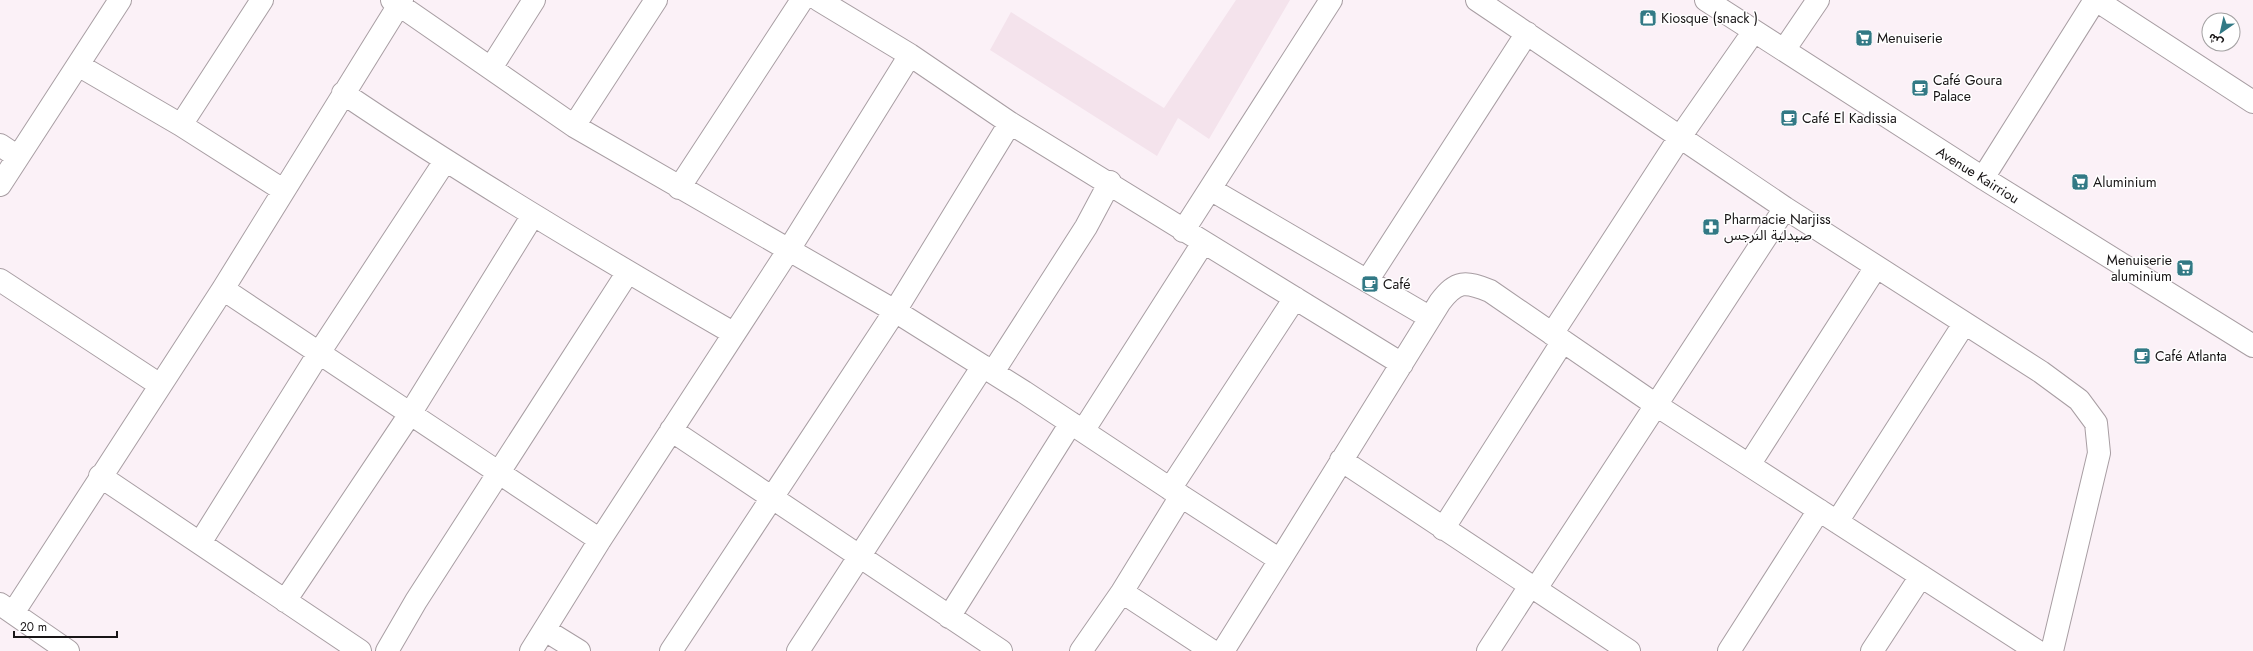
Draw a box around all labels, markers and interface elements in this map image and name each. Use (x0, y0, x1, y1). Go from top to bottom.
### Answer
shop icon: Kiosque (snack ) (1638, 8, 1658, 28)
place label: Kiosque (snack ) (1661, 8, 1758, 28)
north arrow (2201, 12, 2241, 52)
supermarket icon: Menuiserie (1854, 28, 1874, 48)
place label: Menuiserie (1877, 28, 1942, 48)
text: ش (2205, 29, 2226, 51)
place label: Café Goura Palace (1933, 70, 2002, 106)
cafe icon: Café Goura Palace (1910, 78, 1930, 98)
cafe icon: Café El Kadissia (1779, 108, 1799, 128)
place label: Café El Kadissia (1802, 108, 1897, 128)
street label: Avenue Kairriou (1933, 142, 2023, 208)
supermarket icon: Aluminium (2070, 172, 2090, 192)
place label: Aluminium (2093, 172, 2157, 192)
place label: Pharmacie Narjiss صيدلية النرجس (1724, 209, 1831, 245)
pharmacy icon: Pharmacie Narjiss صيدلية النرجس (1701, 217, 1721, 237)
place label: Menuiserie aluminium (2107, 250, 2172, 286)
supermarket icon: Menuiserie aluminium (2175, 258, 2195, 278)
cafe icon: Café (1360, 274, 1380, 294)
place label: Café (1383, 274, 1411, 294)
cafe icon: Café Atlanta (2132, 346, 2152, 366)
place label: Café Atlanta (2155, 346, 2227, 366)
scale bar (14, 613, 117, 639)
text: 20 m (20, 618, 47, 636)

